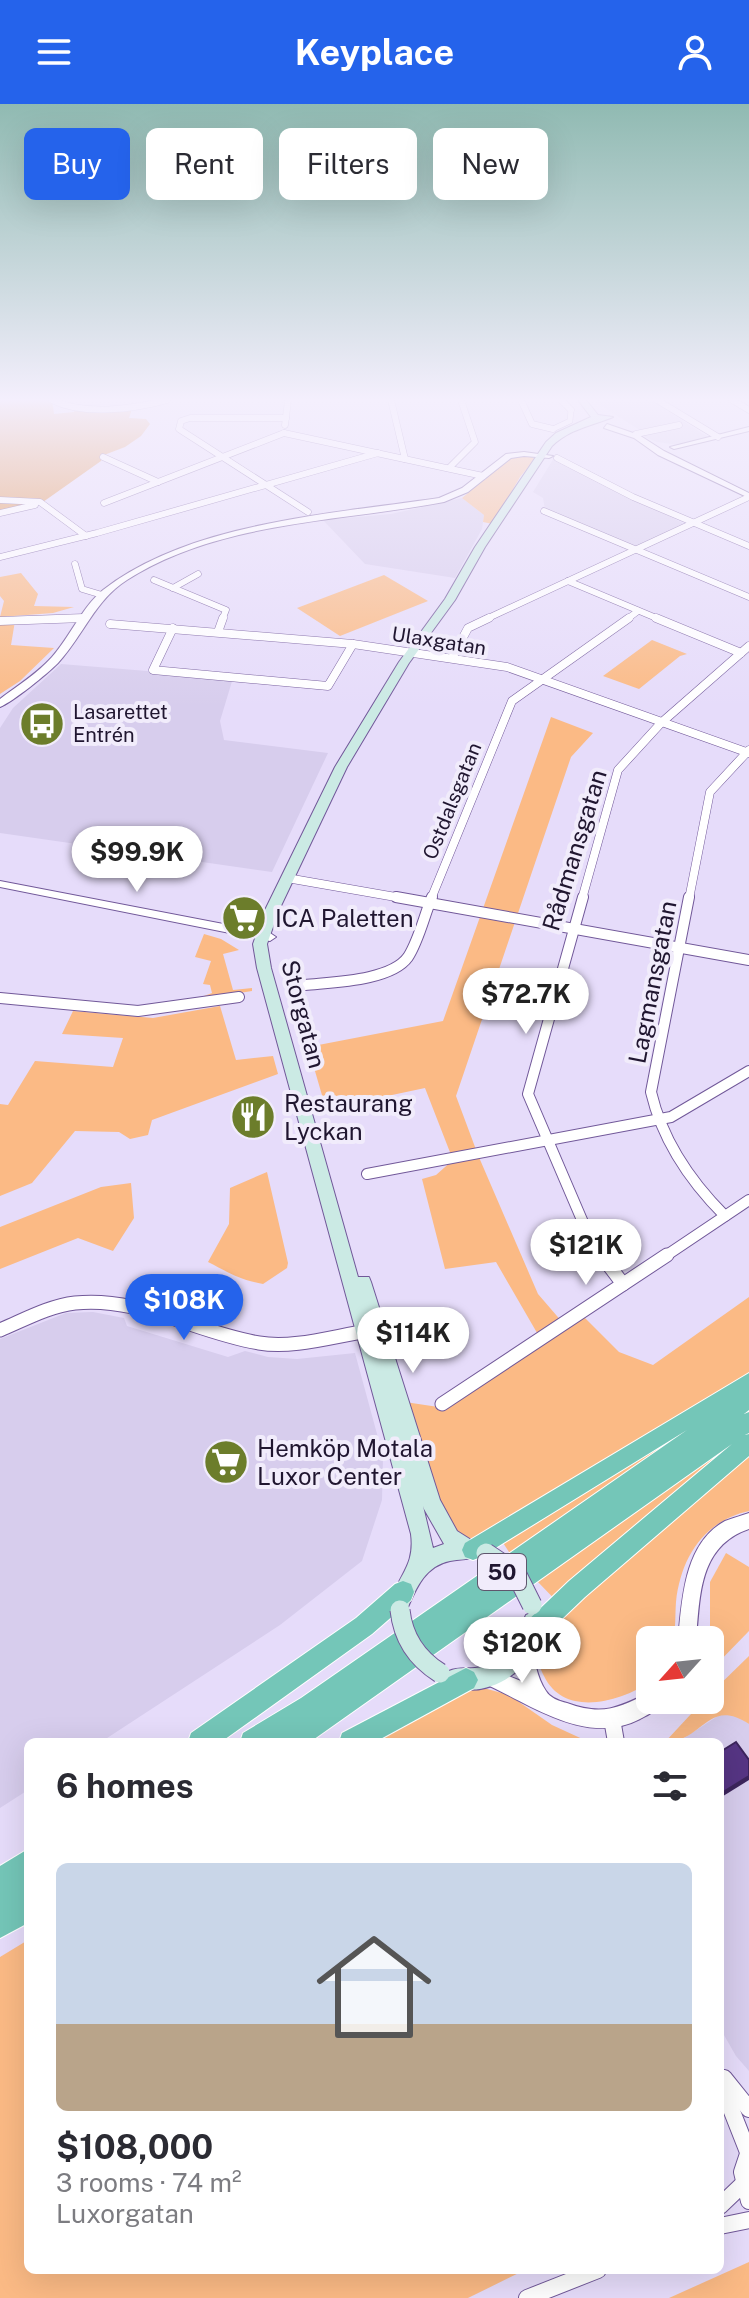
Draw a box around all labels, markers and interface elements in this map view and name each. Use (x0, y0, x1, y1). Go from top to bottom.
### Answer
icon: menu (32, 30, 76, 74)
icon: person (673, 30, 717, 74)
text: Keyplace (295, 31, 454, 73)
chip: Buy (24, 128, 130, 200)
chip: Rent (146, 128, 263, 200)
chip: Filters (279, 128, 417, 200)
chip: New (433, 128, 548, 200)
street label: Ulaxgatan (390, 622, 488, 660)
bus stop icon: Lasarettet Entrén (18, 700, 66, 748)
place label: Lasarettet Entrén (73, 700, 168, 747)
street label: Ostdalsgatan (418, 739, 486, 863)
street label: Rådmansgatan (536, 766, 612, 934)
pin: $99.9K (72, 826, 202, 894)
text: $99.9K (90, 836, 184, 867)
supermarket icon: ICA Paletten (220, 894, 268, 942)
street label: Lagmansgatan (622, 898, 682, 1066)
place label: ICA Paletten (275, 904, 414, 932)
street label: Storgatan (276, 957, 332, 1071)
pin: $72.7K (461, 968, 591, 1036)
text: $72.7K (481, 978, 571, 1009)
place label: Restaurang Lyckan (284, 1089, 413, 1145)
restaurant icon: Restaurang Lyckan (229, 1093, 277, 1141)
pin: $121K (530, 1219, 642, 1287)
text: $121K (548, 1229, 624, 1260)
pin: $108K (128, 1274, 240, 1342)
text: $108K (143, 1284, 225, 1315)
pin: $114K (357, 1307, 469, 1375)
text: $114K (375, 1317, 451, 1348)
place label: Hemköp Motala Luxor Center (257, 1434, 433, 1490)
supermarket icon: Hemköp Motala Luxor Center (202, 1438, 250, 1486)
road number: 50 (478, 1554, 526, 1590)
pin: $120K (466, 1617, 578, 1685)
north arrow (636, 1626, 724, 1714)
map controls (636, 1626, 724, 1714)
text: $120K (482, 1627, 562, 1658)
icon: filters (648, 1764, 692, 1808)
text: 6 homes (56, 1766, 194, 1806)
icon: home (302, 1915, 446, 2059)
text: $108,000 (56, 2127, 213, 2167)
text: 3 rooms · 74 m² (56, 2167, 242, 2198)
text: Luxorgatan (56, 2198, 194, 2229)

